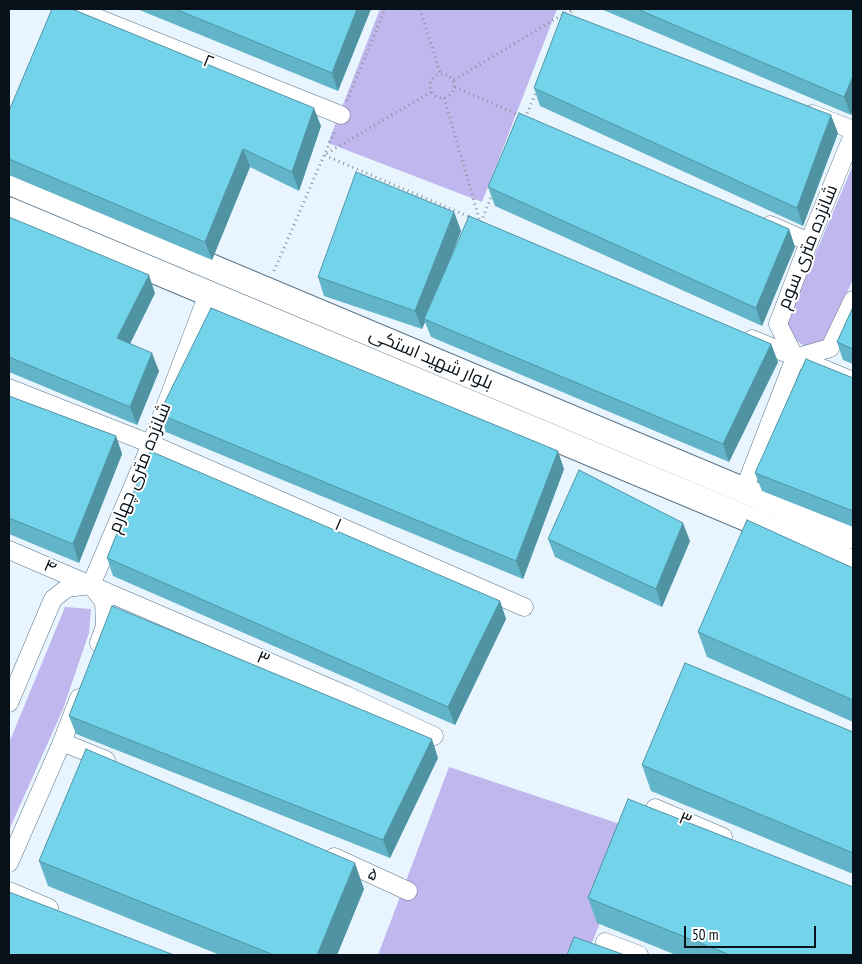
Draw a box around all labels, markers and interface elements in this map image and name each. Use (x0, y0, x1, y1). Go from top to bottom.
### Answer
street label: ۲ (200, 50, 216, 74)
street label: شانزده متری سوم (773, 182, 843, 312)
street label: بلوار شهید استکی (366, 323, 496, 395)
street label: شانزده متری چهارم (104, 400, 176, 536)
street label: ۱ (331, 514, 345, 536)
street label: ۴ (40, 555, 60, 579)
street label: ۳ (253, 647, 273, 671)
street label: ۳ (675, 808, 695, 832)
street label: ۵ (364, 863, 382, 887)
scale bar (687, 916, 820, 948)
text: 50 m (692, 925, 718, 944)

